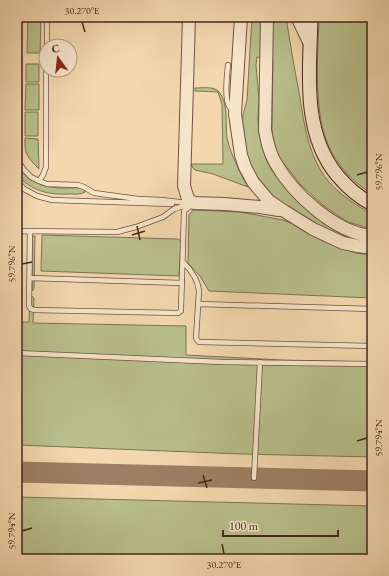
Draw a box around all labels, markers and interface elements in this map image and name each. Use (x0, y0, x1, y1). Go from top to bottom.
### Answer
text: 30.270°E (65, 4, 100, 17)
north arrow (38, 38, 78, 78)
text: С (50, 41, 61, 56)
text: 59.796°N (372, 153, 385, 191)
text: 59.796°N (5, 245, 18, 283)
text: 59.794°N (372, 419, 385, 457)
text: 59.794°N (5, 512, 18, 550)
scale bar (223, 512, 338, 538)
text: 100 m (229, 518, 259, 534)
text: 30.270°E (207, 558, 242, 571)

